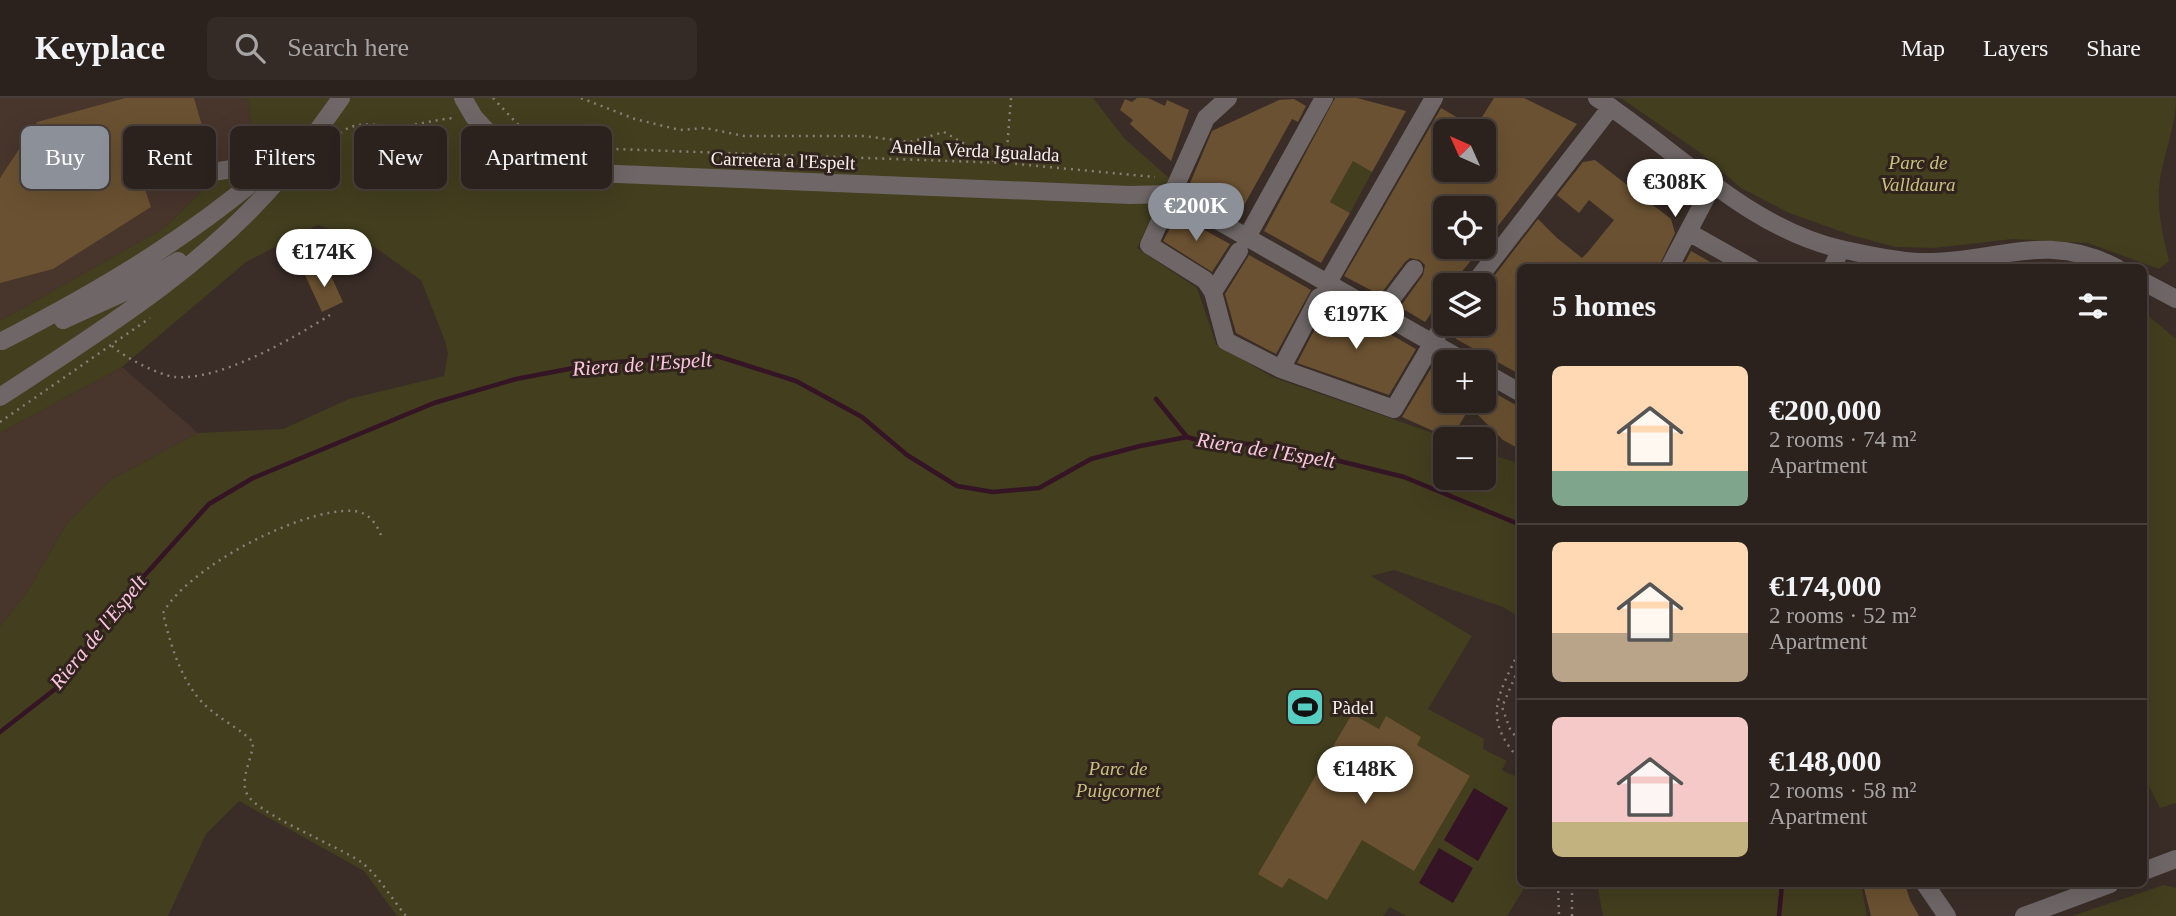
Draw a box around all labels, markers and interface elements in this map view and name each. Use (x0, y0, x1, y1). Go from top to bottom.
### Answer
search box (207, 17, 697, 80)
icon: search (231, 29, 269, 67)
text: Keyplace (35, 30, 165, 66)
text: Search here (287, 33, 409, 62)
text: Map (1901, 35, 1945, 61)
text: Layers (1983, 35, 2048, 61)
text: Share (2086, 35, 2141, 61)
north arrow (1433, 119, 1496, 182)
map controls (1433, 119, 1496, 490)
chip: Buy (21, 126, 109, 189)
chip: Rent (123, 126, 216, 189)
chip: Filters (230, 126, 340, 189)
chip: New (354, 126, 447, 189)
chip: Apartment (461, 126, 612, 189)
street label: Anella Verda Igualada (890, 136, 1061, 165)
street label: Carretera a l'Espelt (710, 147, 856, 174)
park label: Parc de Valldaura (1881, 152, 1955, 195)
pin: €308K (1626, 159, 1724, 219)
text: €308K (1643, 169, 1707, 194)
pin: €200K (1147, 184, 1245, 243)
text: €200K (1164, 193, 1228, 218)
button: locate (1433, 196, 1496, 259)
pin: €174K (275, 230, 373, 289)
text: €174K (292, 239, 356, 264)
button: layers (1433, 273, 1496, 336)
icon: filters (2074, 287, 2112, 325)
text: 5 homes (1552, 289, 1656, 322)
pin: €197K (1307, 292, 1405, 351)
text: €197K (1324, 301, 1388, 326)
water label: Riera de l'Espelt (570, 347, 714, 381)
button: + (1433, 350, 1496, 413)
text: €200,000 (1769, 393, 1882, 426)
icon: home (1608, 394, 1692, 478)
water label: Riera de l'Espelt (1194, 427, 1338, 473)
button: − (1433, 427, 1496, 490)
text: 2 rooms · 74 m² (1769, 427, 1916, 452)
text: Apartment (1769, 453, 1867, 478)
water label: Riera de l'Espelt (44, 569, 152, 695)
text: €174,000 (1769, 569, 1882, 602)
icon: home (1608, 570, 1692, 654)
text: 2 rooms · 52 m² (1769, 603, 1916, 628)
text: Apartment (1769, 629, 1867, 654)
sports icon: Pàdel (1284, 686, 1326, 728)
place label: Pàdel (1332, 697, 1374, 718)
text: €148,000 (1769, 744, 1882, 777)
icon: home (1608, 745, 1692, 829)
pin: €148K (1316, 746, 1414, 806)
text: €148K (1333, 756, 1397, 781)
park label: Parc de Puigcornet (1075, 758, 1161, 801)
text: 2 rooms · 58 m² (1769, 778, 1916, 803)
text: Apartment (1769, 804, 1867, 829)

